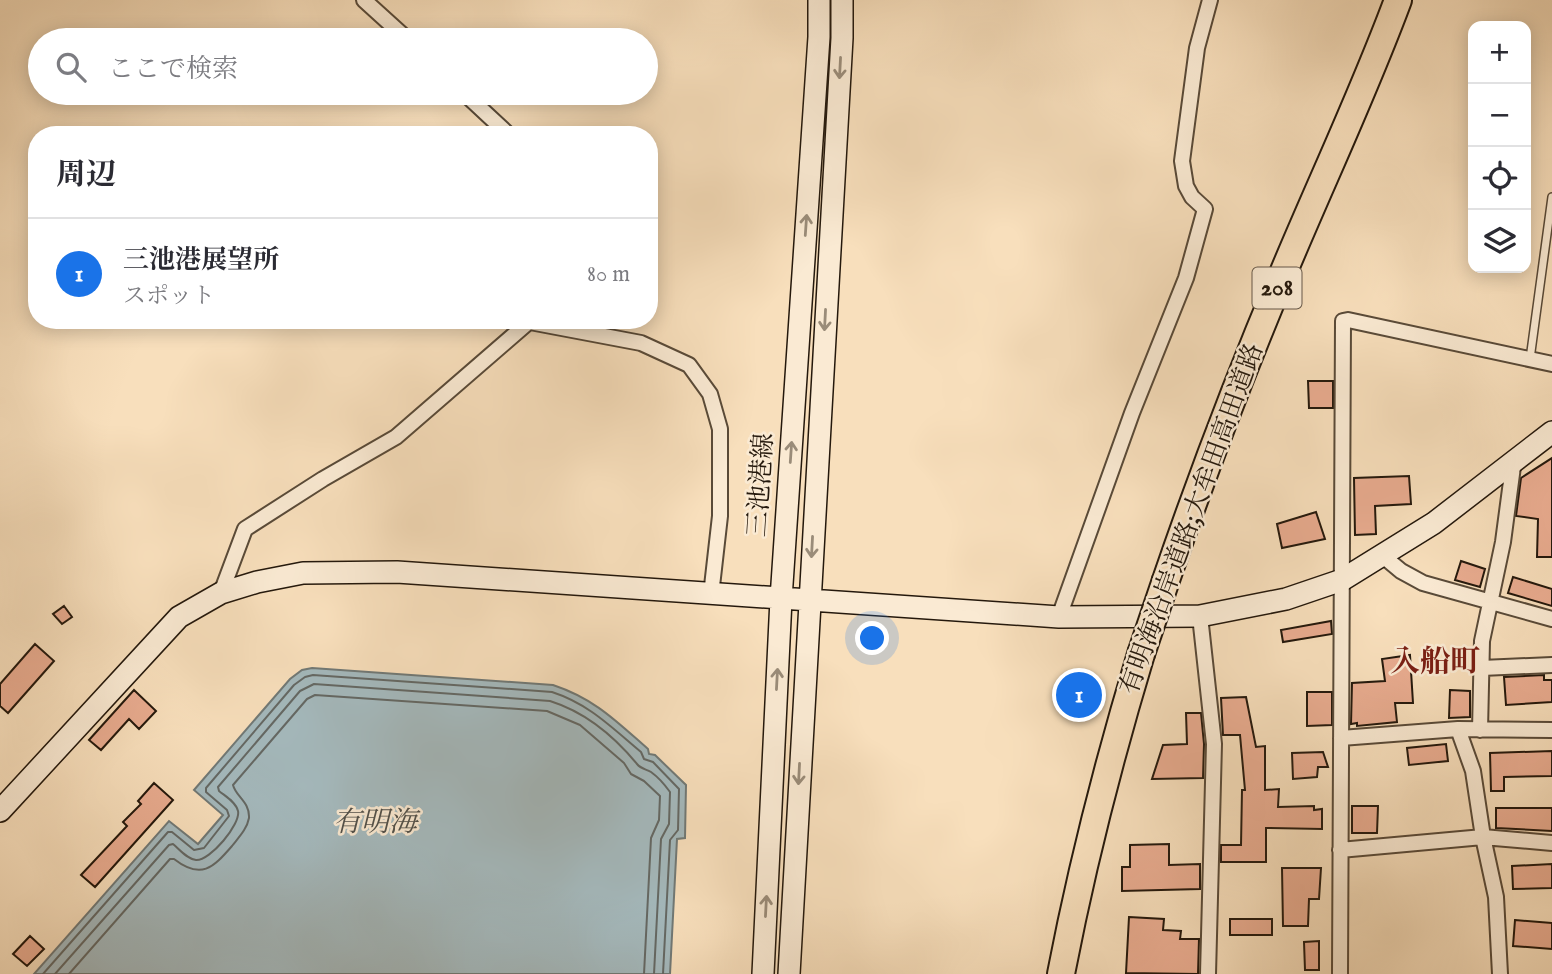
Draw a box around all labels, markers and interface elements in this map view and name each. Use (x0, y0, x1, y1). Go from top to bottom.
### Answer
map controls (1468, 21, 1531, 273)
button: + (1468, 21, 1531, 84)
search box (28, 28, 658, 105)
icon: search (52, 48, 90, 86)
text: ここで検索 (108, 53, 238, 86)
one-way arrow (834, 56, 847, 79)
button: − (1468, 84, 1531, 147)
button: locate (1468, 147, 1531, 210)
text: 周辺 (56, 157, 116, 195)
button: layers (1468, 210, 1531, 273)
one-way arrow (800, 213, 813, 236)
text: 三池港展望所 (123, 244, 279, 277)
text: 1 (75, 260, 83, 289)
text: 80 m (587, 260, 630, 289)
road number: 208 (1252, 268, 1302, 309)
text: スポット (123, 282, 215, 311)
one-way arrow (819, 308, 832, 331)
street label: 有明海沿岸道路;大牟田高田道路 (1113, 339, 1271, 699)
street label: 三池港線 (741, 432, 781, 538)
one-way arrow (785, 441, 798, 463)
one-way arrow (805, 535, 818, 558)
your location (855, 621, 889, 655)
district label: 入船町 (1390, 644, 1480, 682)
one-way arrow (771, 668, 784, 690)
pin: 1 (1056, 669, 1102, 721)
one-way arrow (793, 762, 806, 785)
water label: 有明海 (333, 806, 421, 841)
one-way arrow (760, 895, 773, 918)

